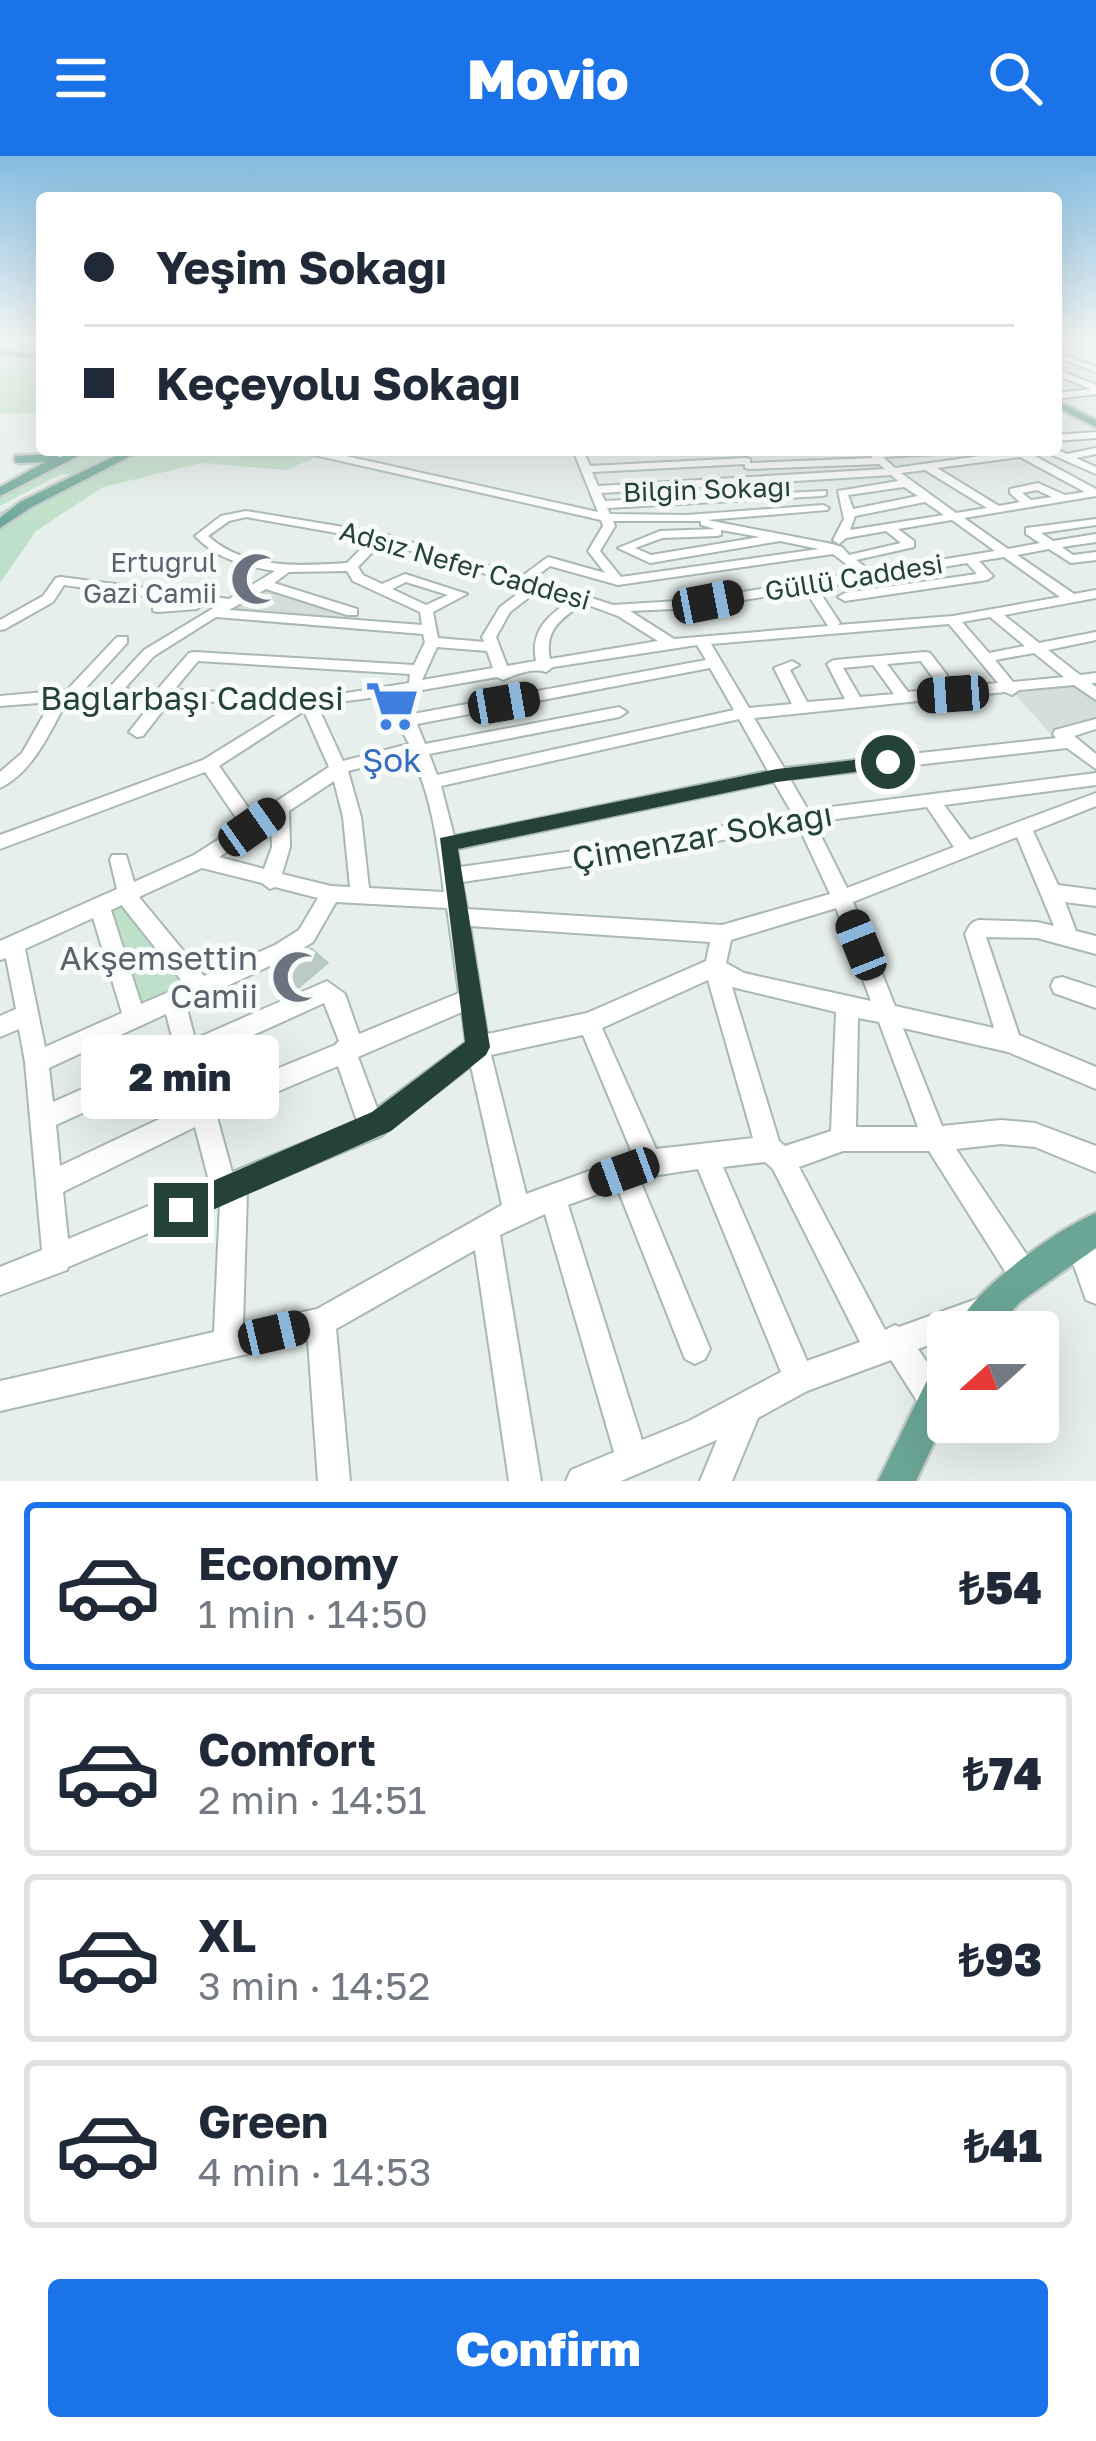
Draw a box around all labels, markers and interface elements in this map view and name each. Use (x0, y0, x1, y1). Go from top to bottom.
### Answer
icon: menu (48, 45, 114, 111)
icon: search (982, 45, 1048, 111)
text: Movio (467, 46, 629, 111)
text: Yeşim Sokağı (156, 240, 447, 294)
text: Keçeyolu Sokağı (156, 356, 521, 410)
street label: Bilgin Sokağı (622, 470, 792, 508)
street label: Adsız Nefer Caddesi (336, 514, 594, 616)
place label: Ertuğrul Gazi Camii (83, 546, 217, 609)
street label: Güllü Caddesi (763, 547, 945, 607)
mosque icon: Ertuğrul Gazi Camii (228, 550, 286, 608)
car (669, 577, 747, 627)
car (916, 674, 990, 714)
supermarket icon: Şok (363, 677, 421, 735)
street label: Bağlarbaşı Caddesi (40, 678, 344, 717)
car (465, 679, 543, 727)
route start (861, 735, 915, 789)
place label: Şok (362, 740, 422, 779)
car (212, 792, 292, 862)
street label: Çimenzar Sokağı (569, 793, 835, 878)
car (831, 905, 891, 985)
place label: Akşemsettin Camii (60, 938, 258, 1015)
mosque icon: Akşemsettin Camii (269, 948, 327, 1006)
callout: 2 min (82, 1036, 280, 1120)
text: 2 min (129, 1053, 231, 1100)
car (584, 1143, 664, 1201)
route end (154, 1183, 208, 1237)
car (235, 1307, 313, 1359)
north arrow (927, 1311, 1059, 1443)
map controls (927, 1311, 1059, 1443)
icon: car (54, 1532, 162, 1640)
text: Economy (198, 1536, 399, 1590)
text: ₺54 (959, 1560, 1042, 1614)
text: 1 min · 14:50 (198, 1590, 428, 1637)
icon: car (54, 1718, 162, 1826)
text: Comfort (198, 1722, 376, 1776)
text: ₺74 (963, 1746, 1042, 1800)
text: 2 min · 14:51 (198, 1776, 426, 1823)
icon: car (54, 1904, 162, 2012)
text: XL (198, 1908, 256, 1962)
text: ₺93 (959, 1932, 1042, 1986)
text: 3 min · 14:52 (198, 1962, 430, 2009)
icon: car (54, 2090, 162, 2198)
text: Green (198, 2094, 328, 2148)
text: ₺41 (964, 2118, 1042, 2172)
text: 4 min · 14:53 (198, 2148, 432, 2195)
button: Confirm (48, 2279, 1048, 2417)

